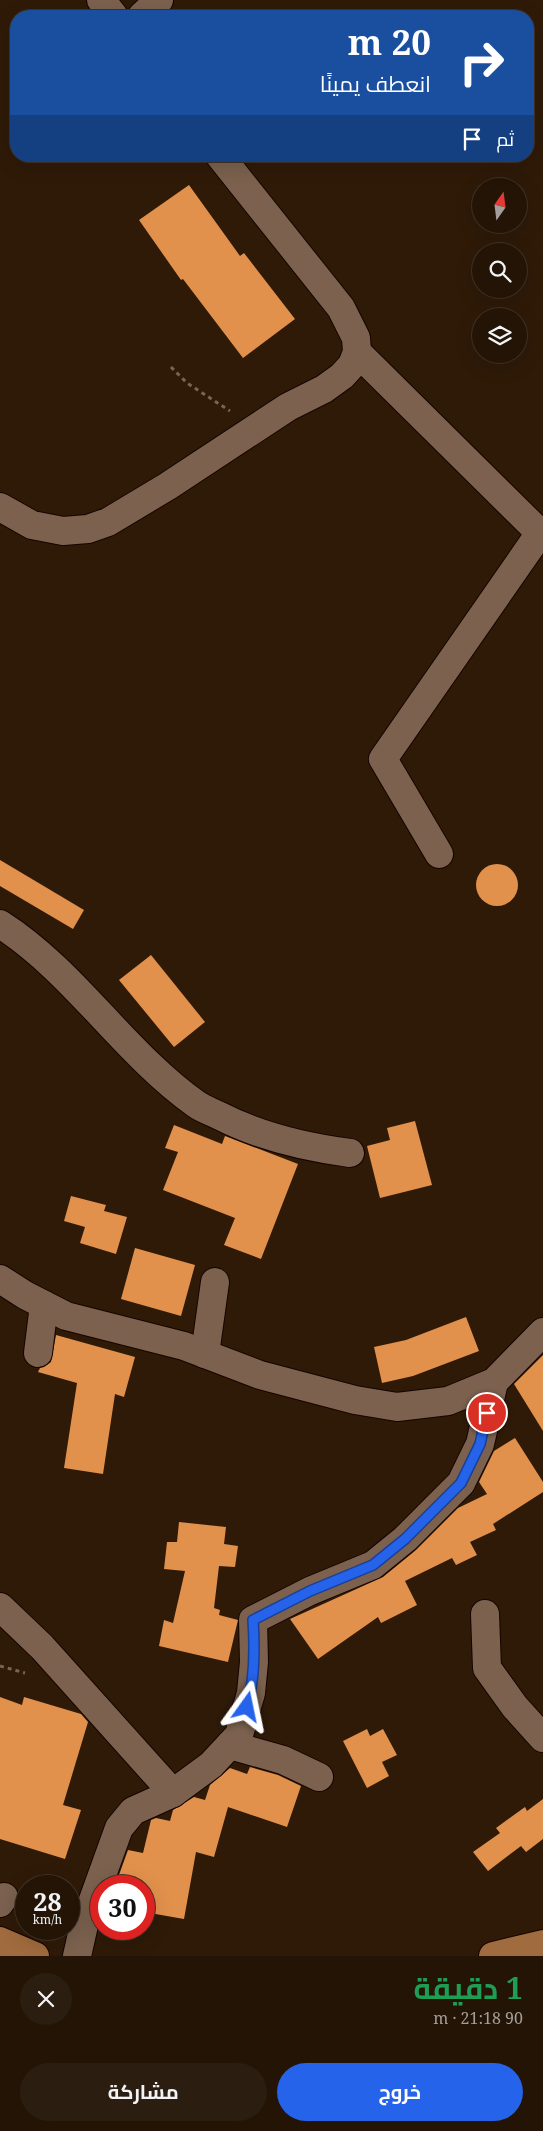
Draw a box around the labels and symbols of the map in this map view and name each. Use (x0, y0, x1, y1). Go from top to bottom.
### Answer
north arrow (472, 178, 528, 232)
pin (466, 1392, 508, 1434)
position arrow (220, 1680, 272, 1732)
speed limit sign: 30 (90, 1875, 155, 1940)

